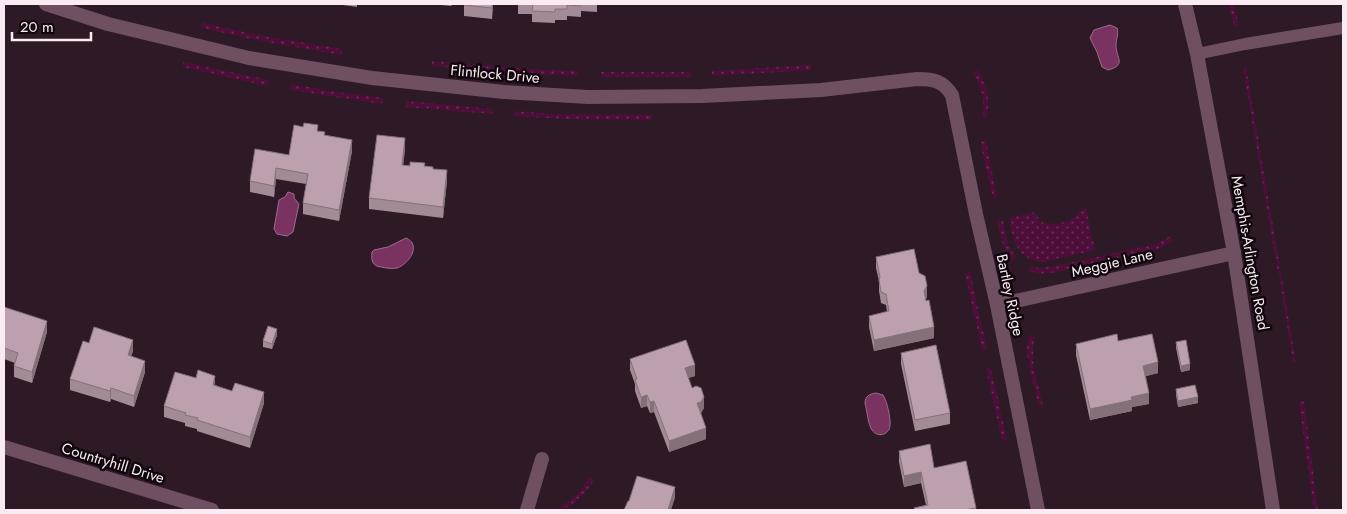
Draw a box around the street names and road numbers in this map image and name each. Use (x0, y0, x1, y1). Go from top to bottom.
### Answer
street label: Flintlock Drive (449, 59, 541, 89)
street label: Memphis-Arlington Road (1226, 174, 1274, 332)
street label: Meggie Lane (1069, 243, 1155, 283)
street label: Bartley Ridge (991, 252, 1029, 338)
street label: Countryhill Drive (59, 437, 167, 489)

